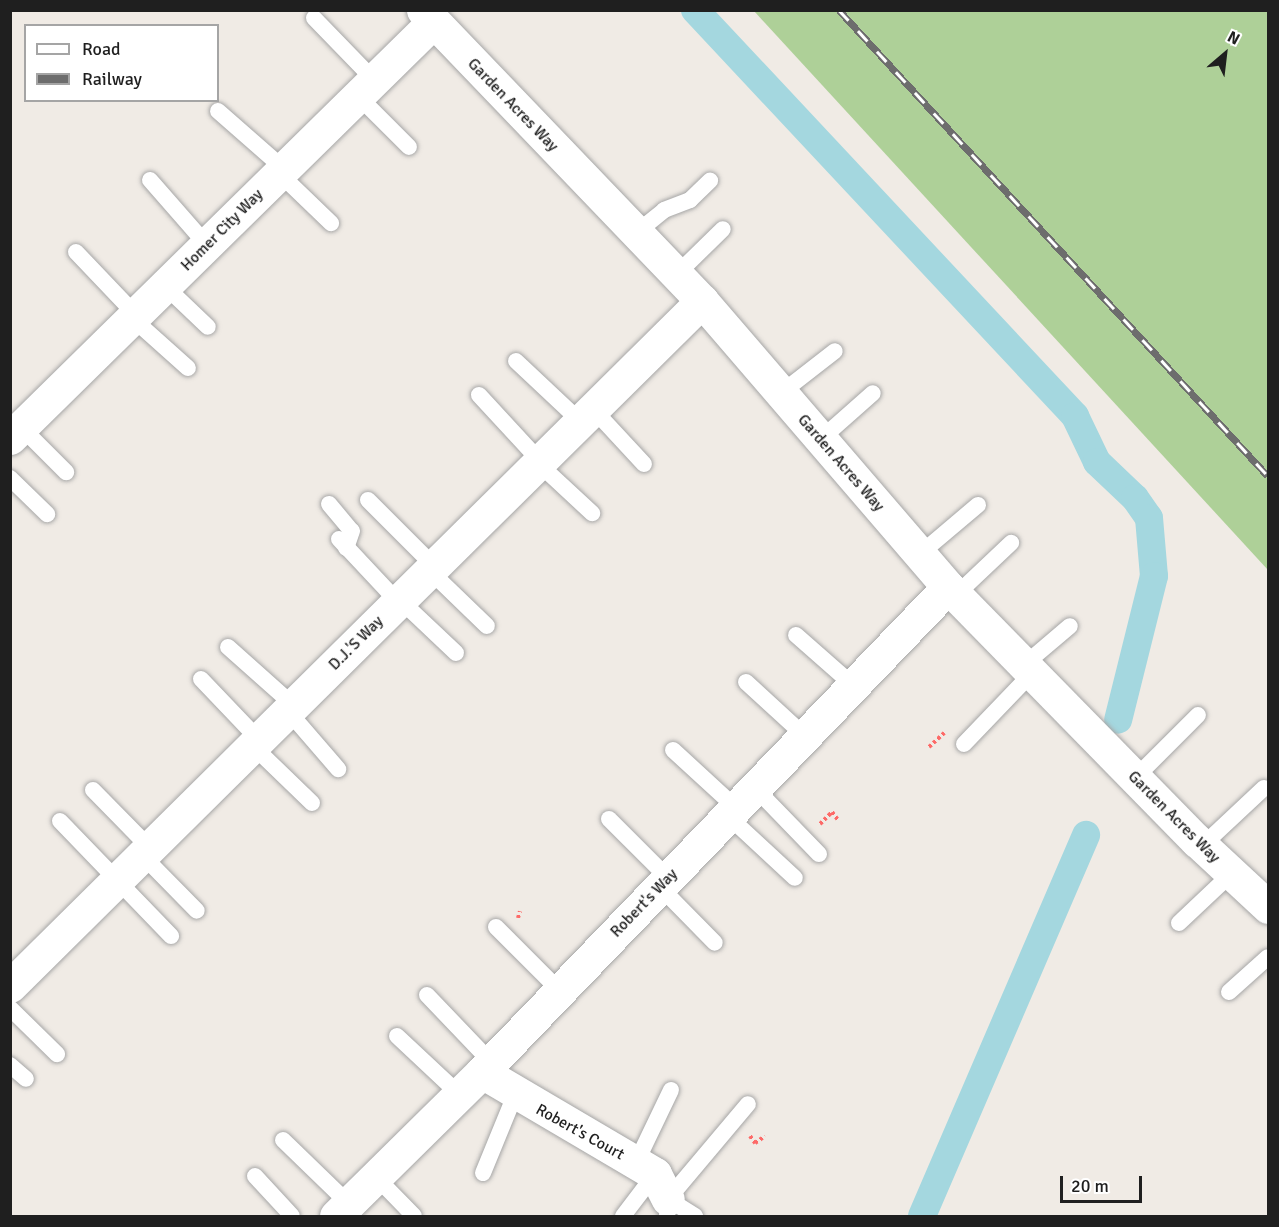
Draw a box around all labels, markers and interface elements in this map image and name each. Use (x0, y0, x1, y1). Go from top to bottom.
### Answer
legend (24, 24, 219, 102)
north arrow (1195, 24, 1255, 84)
text: N (1224, 27, 1243, 50)
text: Road (82, 38, 121, 60)
street label: Garden Acres Way (464, 54, 562, 156)
text: Railway (82, 68, 142, 90)
street label: Homer City Way (177, 185, 267, 275)
street label: Garden Acres Way (794, 410, 888, 516)
street label: D.J.'S Way (325, 612, 387, 674)
street label: Garden Acres Way (1124, 767, 1224, 867)
street label: Robert's Way (606, 865, 682, 941)
street label: Robert's Court (532, 1100, 628, 1164)
scale bar (1063, 1164, 1146, 1202)
text: 20 m (1071, 1175, 1109, 1197)

